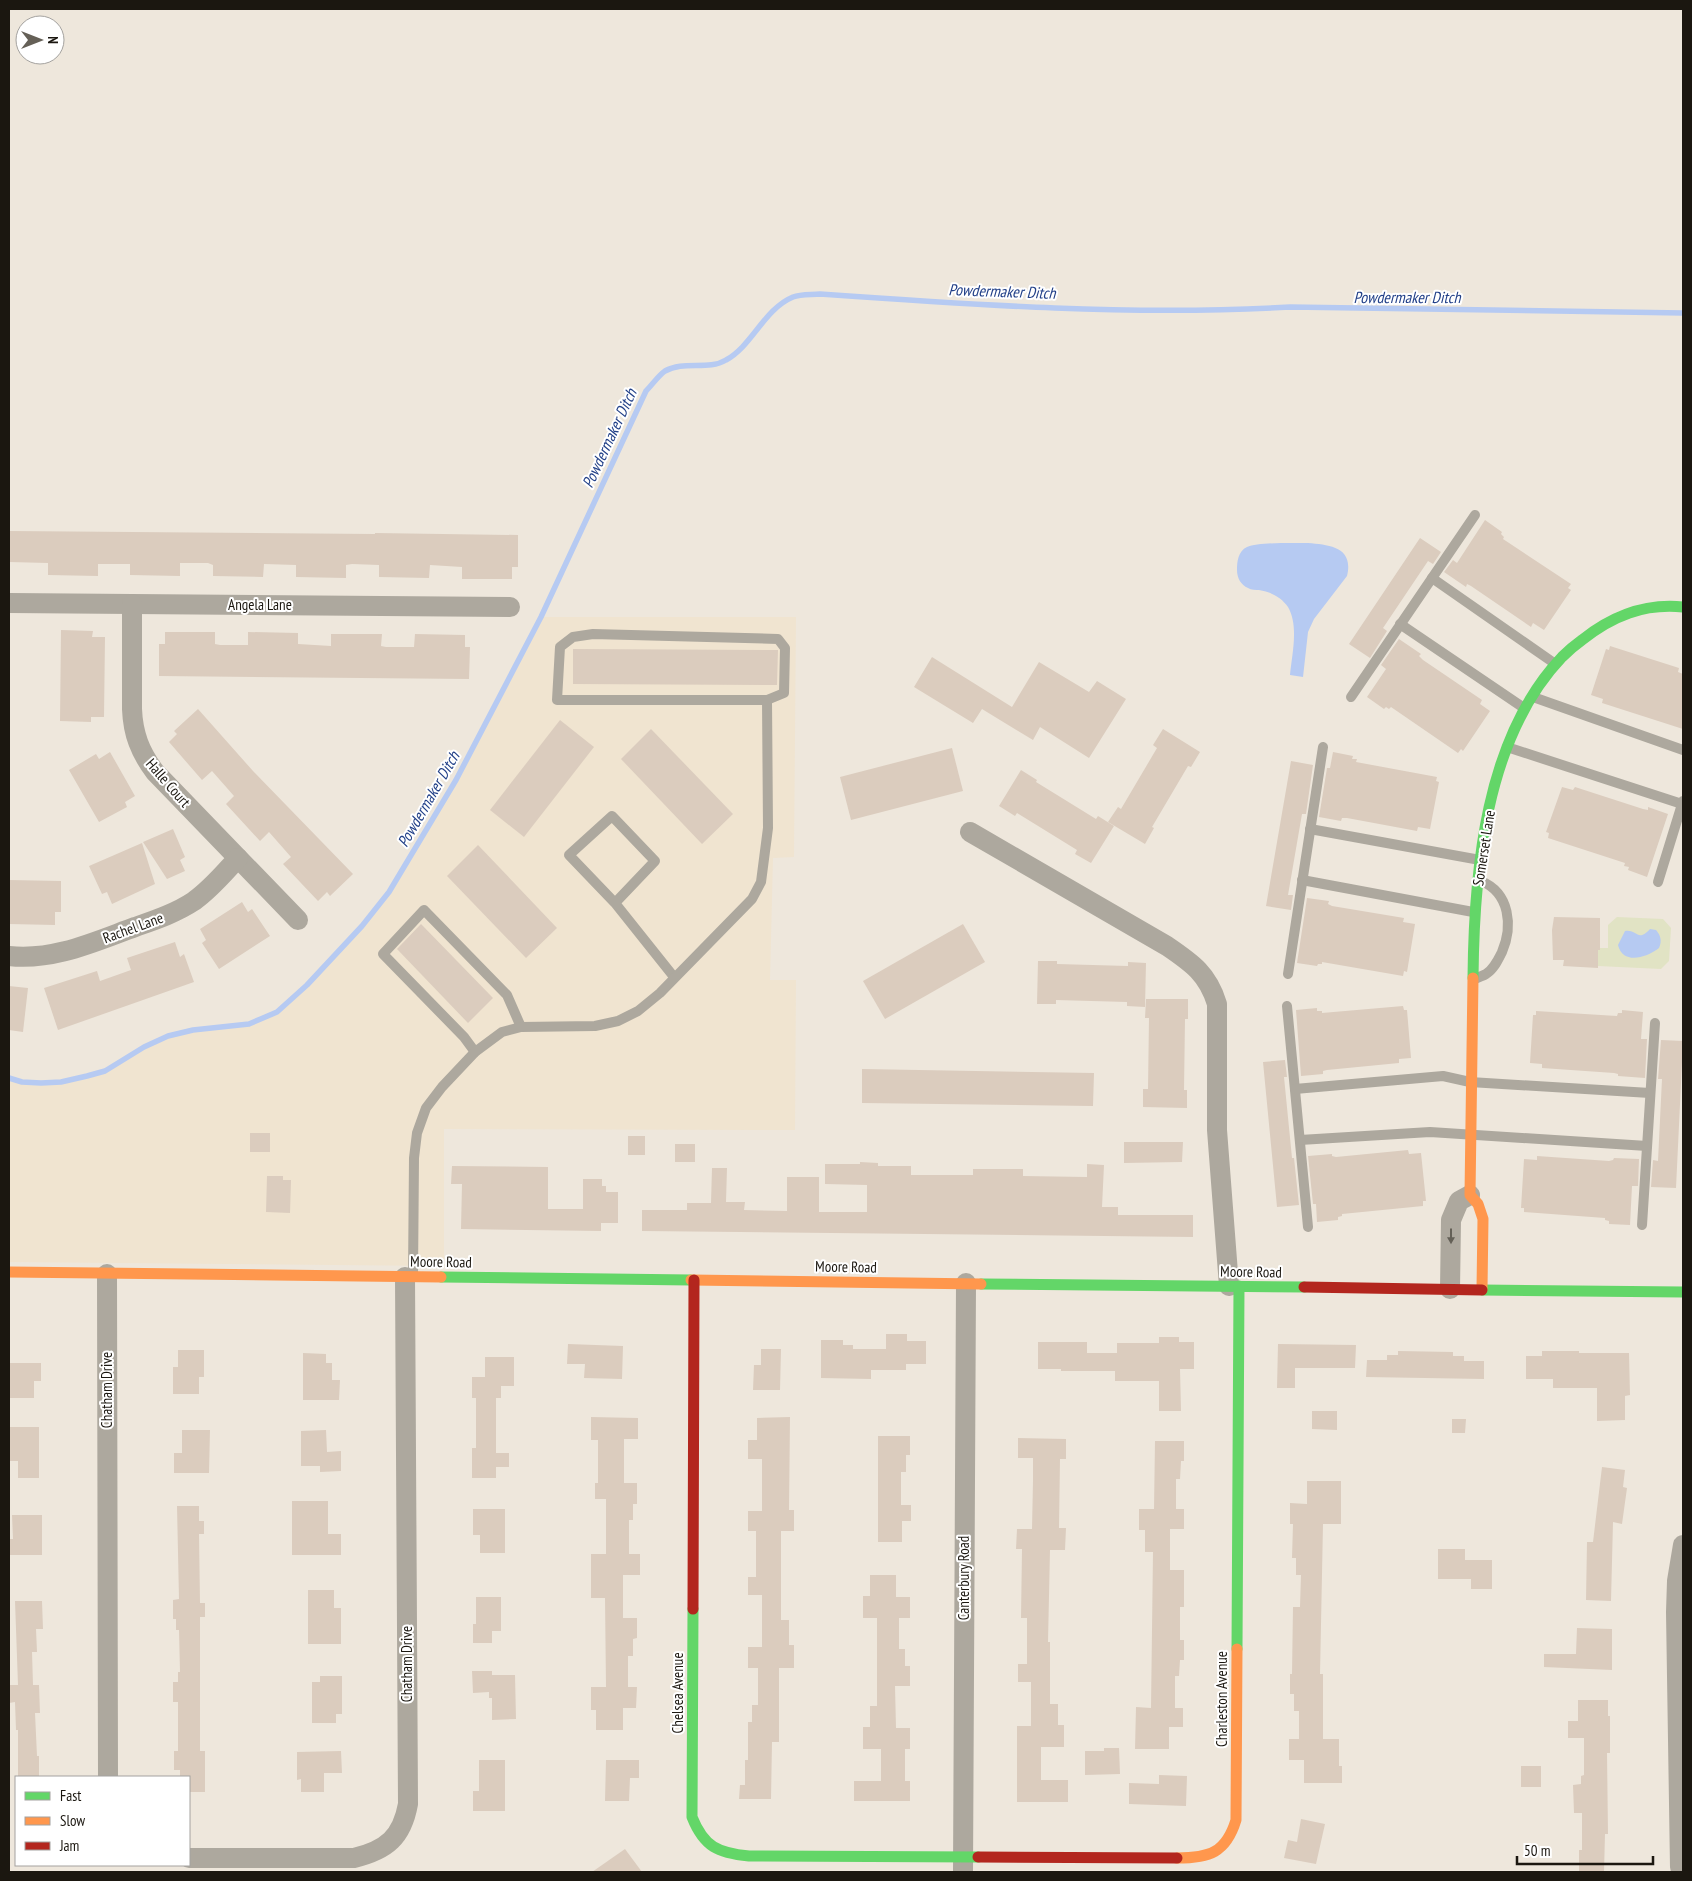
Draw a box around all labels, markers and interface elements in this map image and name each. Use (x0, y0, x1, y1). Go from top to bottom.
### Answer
north arrow (15, 15, 65, 65)
text: N (44, 36, 62, 44)
water label: Powdermaker Ditch (948, 279, 1057, 303)
water label: Powdermaker Ditch (1353, 287, 1461, 307)
water label: Powdermaker Ditch (577, 384, 641, 491)
street label: Angela Lane (228, 595, 292, 614)
water label: Powdermaker Ditch (393, 747, 464, 850)
street label: Halle Court (142, 754, 195, 811)
street label: Somerset Lane (1468, 809, 1499, 887)
street label: Rachel Lane (100, 908, 166, 947)
one-way arrow (1447, 1228, 1455, 1244)
street label: Moore Road (410, 1251, 472, 1272)
street label: Moore Road (815, 1256, 877, 1277)
street label: Moore Road (1220, 1261, 1282, 1282)
street label: Chatham Drive (97, 1352, 116, 1428)
street label: Canterbury Road (954, 1536, 973, 1620)
street label: Chatham Drive (397, 1626, 416, 1702)
street label: Charleston Avenue (1212, 1651, 1231, 1747)
street label: Chelsea Avenue (668, 1652, 687, 1734)
legend (15, 1776, 190, 1866)
text: Fast (60, 1786, 81, 1805)
text: Slow (60, 1811, 85, 1830)
scale bar (1517, 1834, 1653, 1866)
text: Jam (59, 1836, 79, 1855)
text: 50 m (1524, 1841, 1550, 1860)

